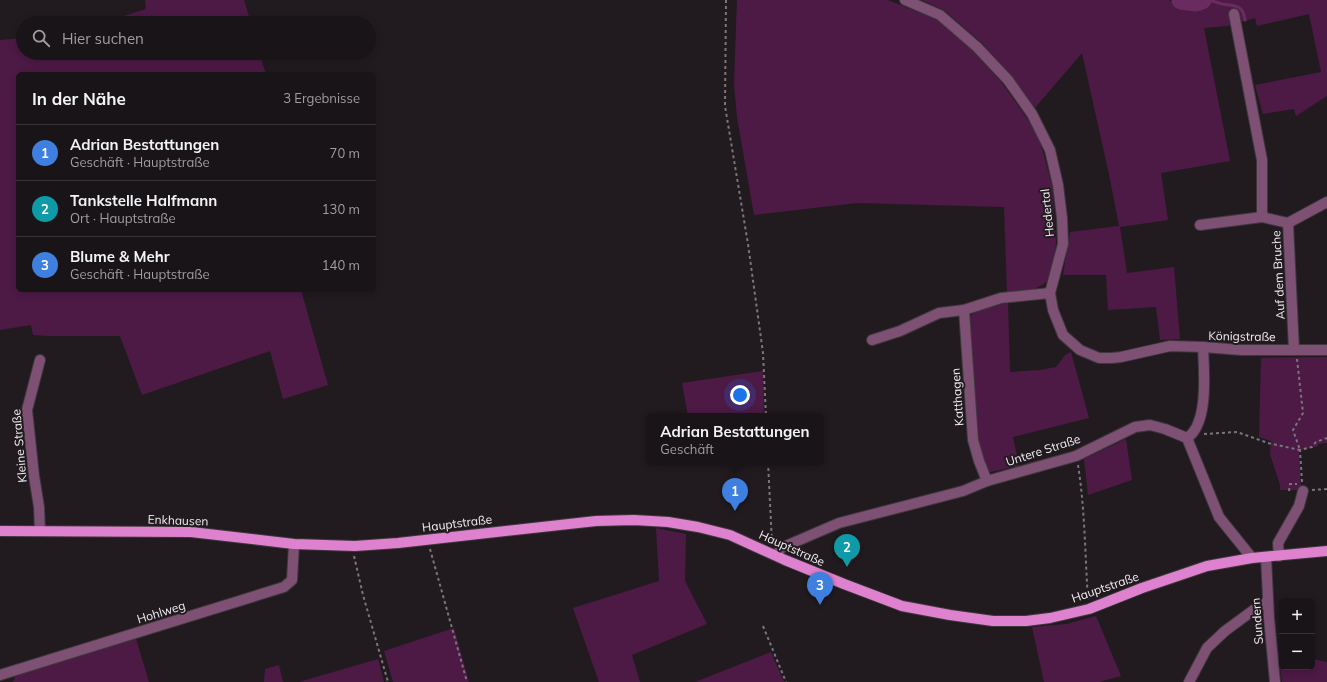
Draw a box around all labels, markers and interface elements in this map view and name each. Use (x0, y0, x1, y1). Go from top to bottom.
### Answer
search box (16, 16, 376, 60)
icon: search (30, 27, 52, 49)
text: Hier suchen (62, 29, 144, 48)
text: In der Nähe (32, 88, 126, 109)
text: 3 Ergebnisse (283, 90, 360, 106)
text: Adrian Bestattungen (70, 135, 219, 154)
text: 1 (41, 145, 49, 161)
text: 70 m (330, 145, 360, 161)
text: Geschäft · Hauptstraße (70, 154, 210, 170)
street label: Hedertal (1037, 188, 1057, 238)
text: Tankstelle Halfmann (70, 191, 217, 210)
text: 2 (41, 201, 49, 217)
text: 130 m (322, 201, 360, 217)
text: Ort · Hauptstraße (70, 210, 176, 226)
street label: Auf dem Bruche (1268, 230, 1288, 320)
text: Blume & Mehr (70, 247, 170, 266)
text: 3 (41, 257, 49, 273)
text: 140 m (322, 257, 360, 273)
text: Geschäft · Hauptstraße (70, 266, 210, 282)
street label: Königstraße (1208, 328, 1276, 344)
street label: Katthagen (947, 368, 967, 426)
your location (730, 385, 750, 405)
street label: Kleine Straße (8, 409, 30, 483)
popup (646, 413, 824, 465)
text: Adrian Bestattungen (660, 422, 810, 441)
street label: Untere Straße (1004, 431, 1082, 469)
text: Geschäft (660, 441, 714, 457)
pin: 1 (722, 478, 748, 511)
street label: Enkhausen (147, 511, 209, 529)
street label: Hauptstraße (421, 511, 493, 535)
street label: Hauptstraße (757, 527, 827, 569)
pin: 2 (834, 534, 860, 567)
street label: Hauptstraße (1069, 568, 1141, 606)
pin: 3 (807, 572, 833, 605)
street label: Sundern (1248, 597, 1266, 645)
street label: Hohlweg (135, 598, 187, 626)
map controls (1279, 598, 1315, 670)
button: + (1279, 598, 1315, 634)
button: − (1279, 634, 1315, 670)

